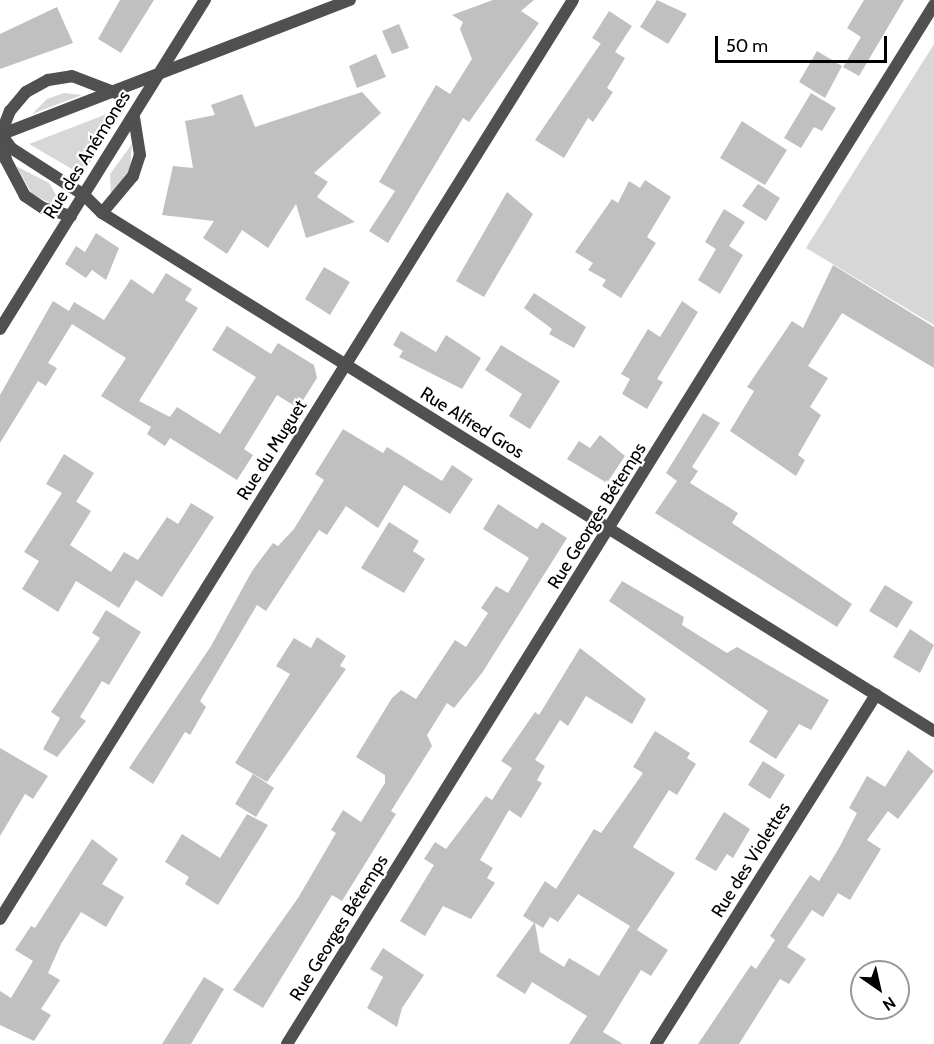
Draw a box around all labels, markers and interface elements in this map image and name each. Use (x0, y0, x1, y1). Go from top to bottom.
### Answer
scale bar (718, 24, 890, 62)
text: 50 m (726, 35, 768, 57)
street label: Rue des Anémones (39, 87, 135, 223)
street label: Rue Alfred Gros (416, 383, 528, 463)
street label: Rue du Muguet (233, 396, 311, 504)
street label: Rue Georges Bétemps (543, 439, 651, 593)
street label: Rue des Violettes (707, 798, 795, 922)
street label: Rue Georges Bétemps (285, 851, 393, 1005)
north arrow (850, 960, 910, 1020)
text: N (879, 993, 899, 1015)

